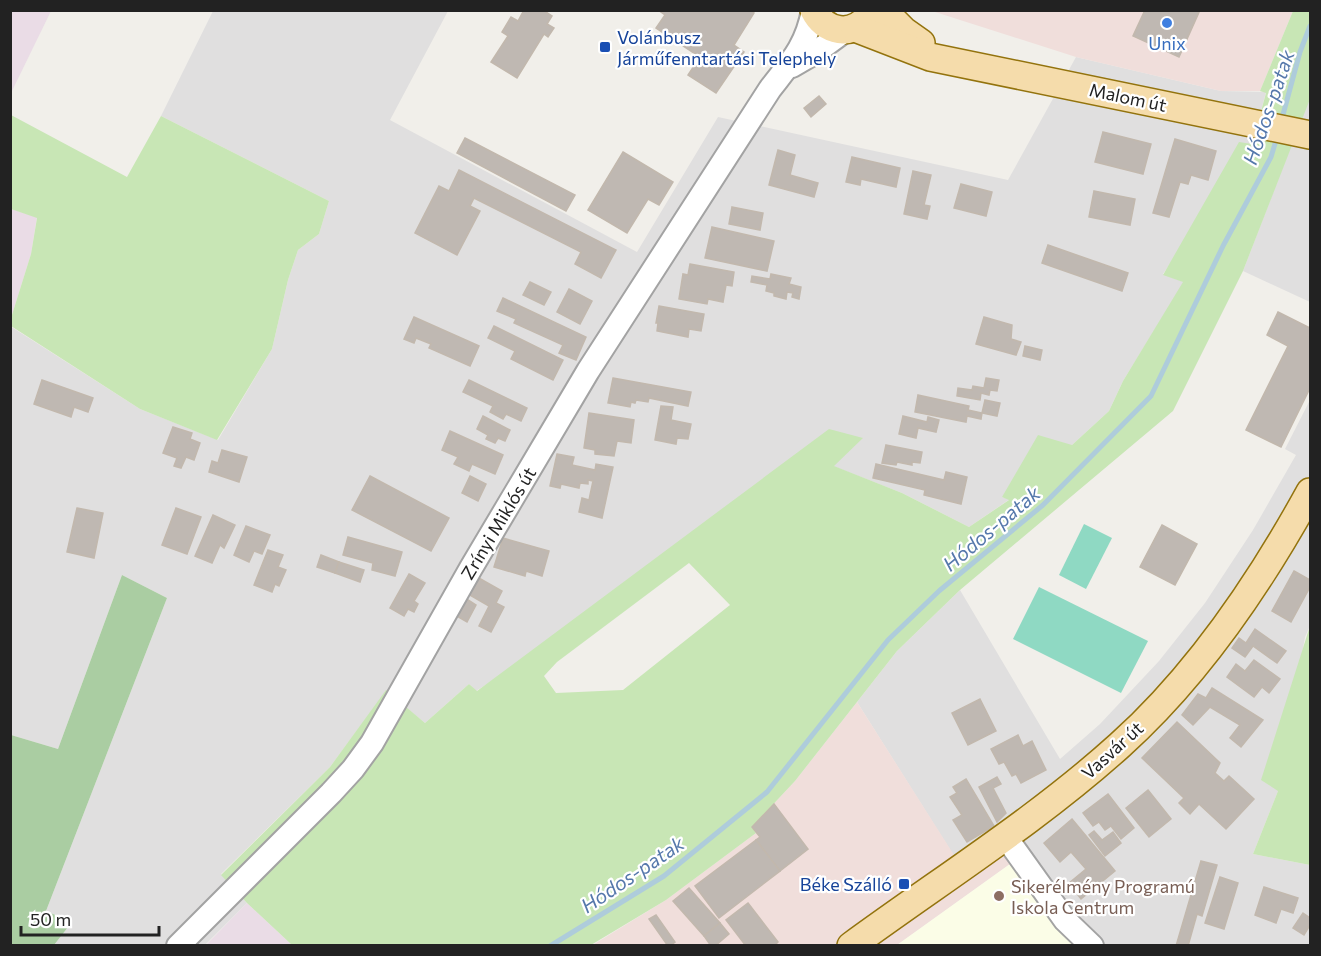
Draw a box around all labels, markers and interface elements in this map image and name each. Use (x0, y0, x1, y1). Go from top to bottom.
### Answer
marker: Unix (1160, 16, 1174, 30)
place label: Volánbusz Járműfenntartási Telephely (617, 26, 836, 69)
place label: Unix (1148, 32, 1186, 54)
marker: Volánbusz Járműfenntartási Telephely (598, 40, 612, 54)
water label: Hódos-patak (1237, 45, 1299, 167)
street label: Malom út (1087, 78, 1169, 116)
street label: Zrínyi Miklós út (456, 463, 540, 583)
water label: Hódos-patak (937, 480, 1045, 576)
street label: Vasvár út (1077, 717, 1147, 783)
water label: Hódos-patak (576, 830, 689, 917)
place label: Béke Szálló (800, 873, 892, 895)
place label: Sikerélmény Programú Iskola Centrum (1011, 875, 1195, 918)
marker: Béke Szálló (897, 877, 911, 891)
marker: Sikerélmény Programú Iskola Centrum (992, 889, 1006, 903)
scale bar (21, 899, 159, 937)
text: 50 m (30, 908, 71, 930)

